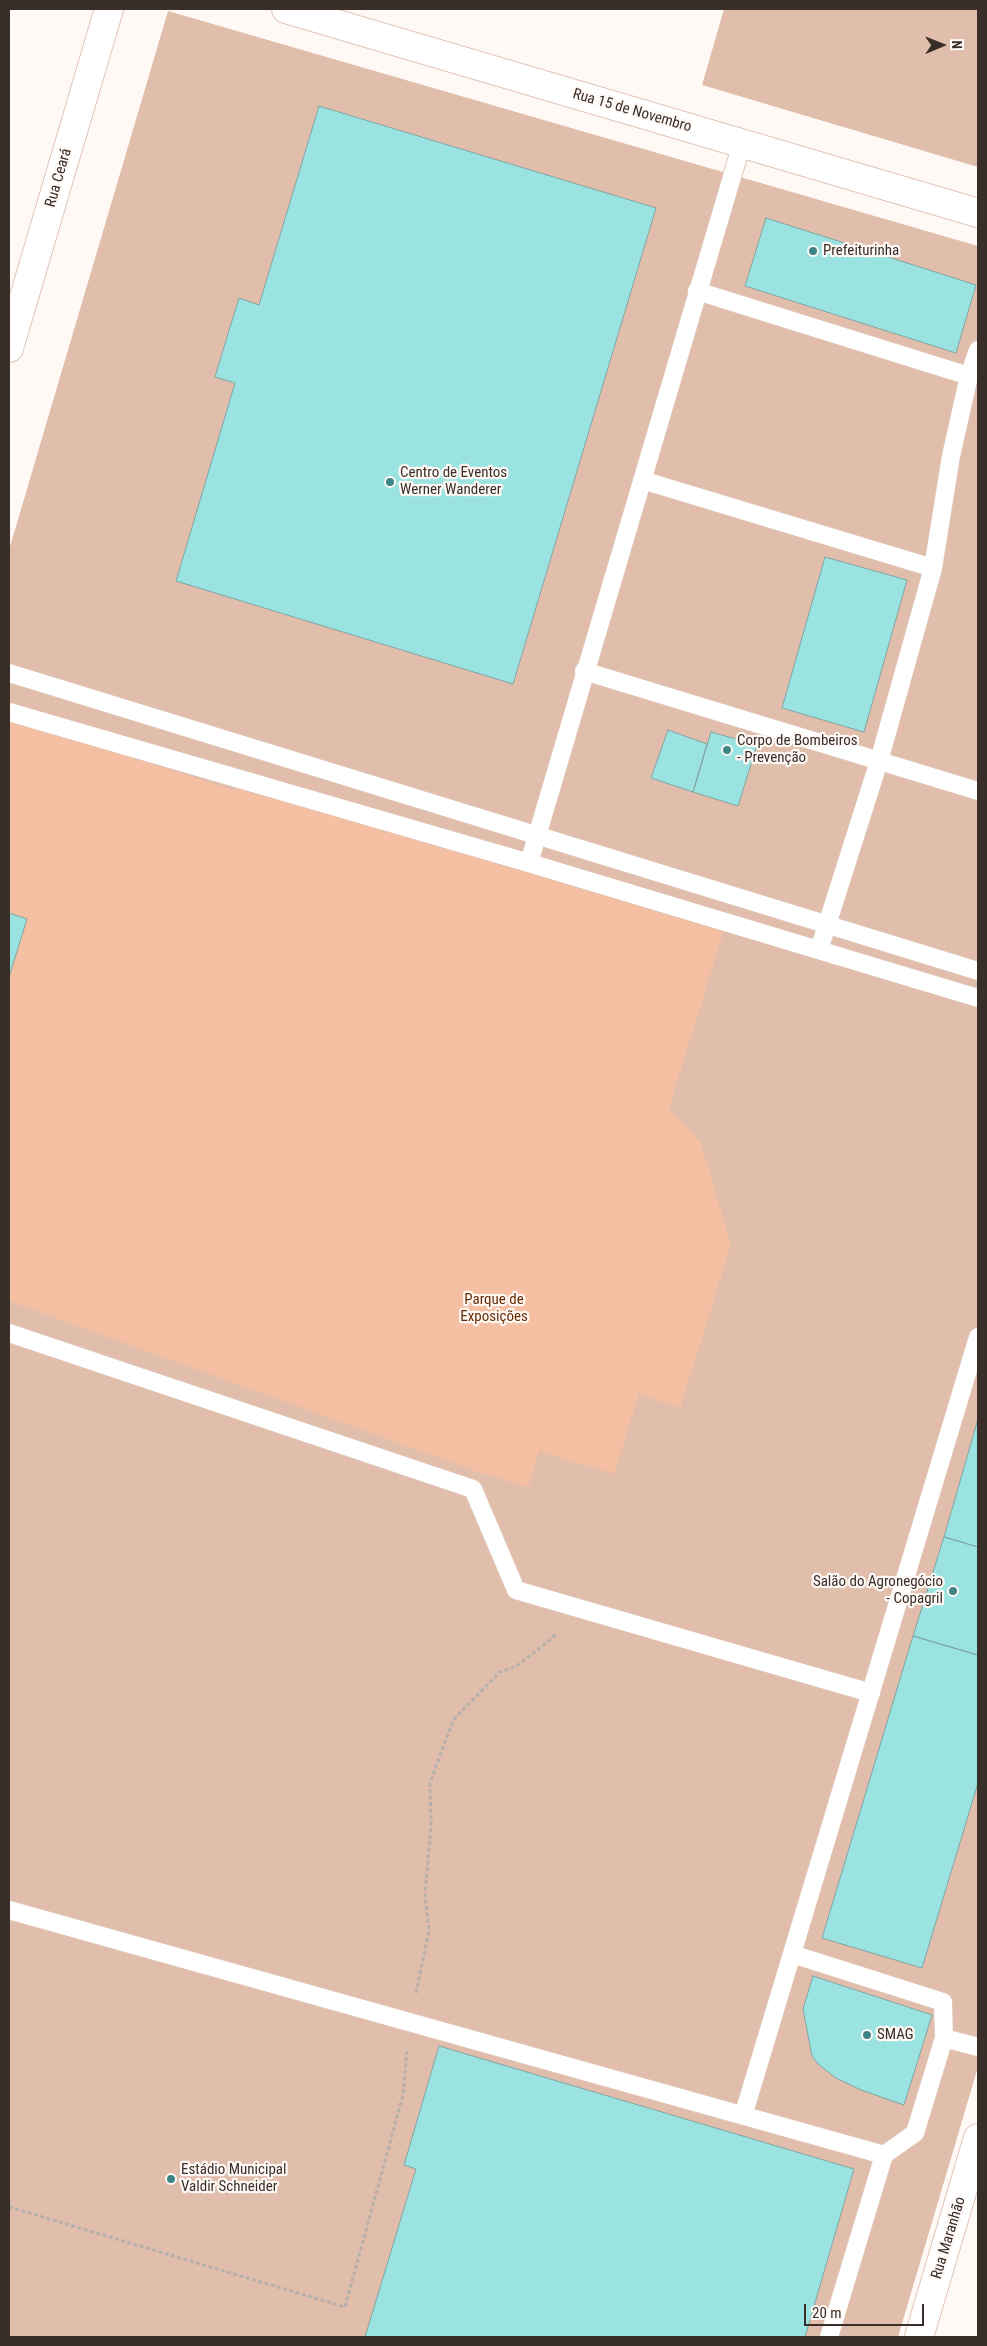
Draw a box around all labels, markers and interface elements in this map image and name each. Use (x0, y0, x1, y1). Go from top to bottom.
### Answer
north arrow (917, 20, 967, 70)
text: N (949, 40, 965, 49)
street label: Rua 15 de Novembro (571, 85, 693, 137)
street label: Rua Ceará (42, 147, 76, 209)
place label: Prefeiturinha (823, 242, 899, 260)
marker: Prefeiturinha (807, 245, 819, 257)
place label: Centro de Eventos Werner Wanderer (400, 464, 507, 499)
marker: Centro de Eventos Werner Wanderer (384, 476, 396, 488)
place label: Corpo de Bombeiros - Prevenção (737, 732, 858, 767)
marker: Corpo de Bombeiros - Prevenção (721, 744, 733, 756)
park label: Parque de Exposições (460, 1291, 528, 1326)
place label: Salão do Agronegócio - Copagril (813, 1573, 943, 1608)
marker: Salão do Agronegócio - Copagril (947, 1585, 959, 1597)
place label: SMAG (877, 2026, 914, 2044)
marker: SMAG (861, 2029, 873, 2041)
place label: Estádio Municipal Valdir Schneider (181, 2161, 286, 2196)
marker: Estádio Municipal Valdir Schneider (165, 2173, 177, 2185)
street label: Rua Maranhão (928, 2195, 970, 2281)
scale bar (807, 2294, 927, 2326)
text: 20 m (812, 2304, 842, 2322)

